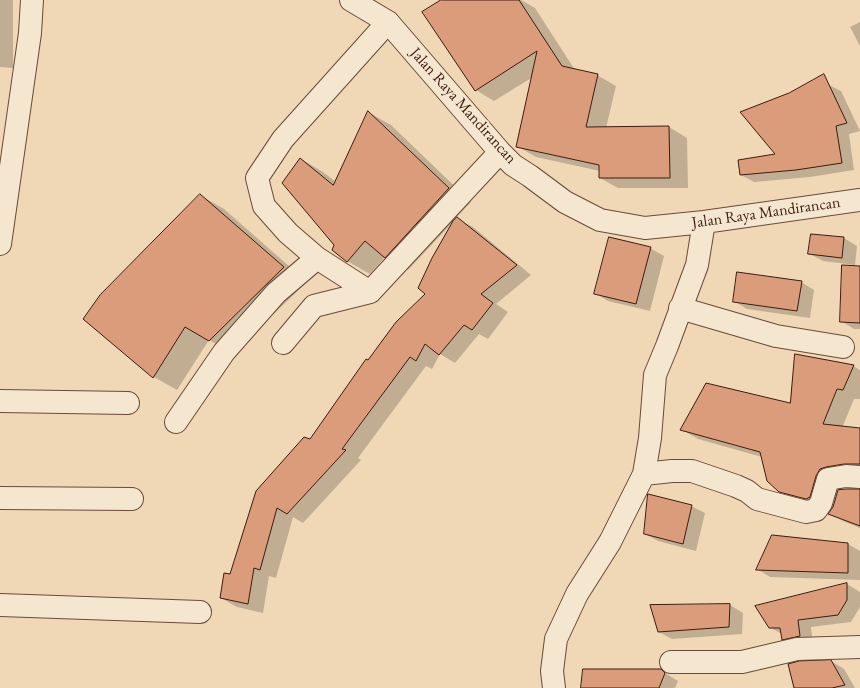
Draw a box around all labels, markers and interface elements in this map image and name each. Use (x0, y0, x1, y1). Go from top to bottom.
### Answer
street label: Jalan Raya Mandirancan (406, 44, 520, 168)
street label: Jalan Raya Mandirancan (690, 193, 842, 233)

